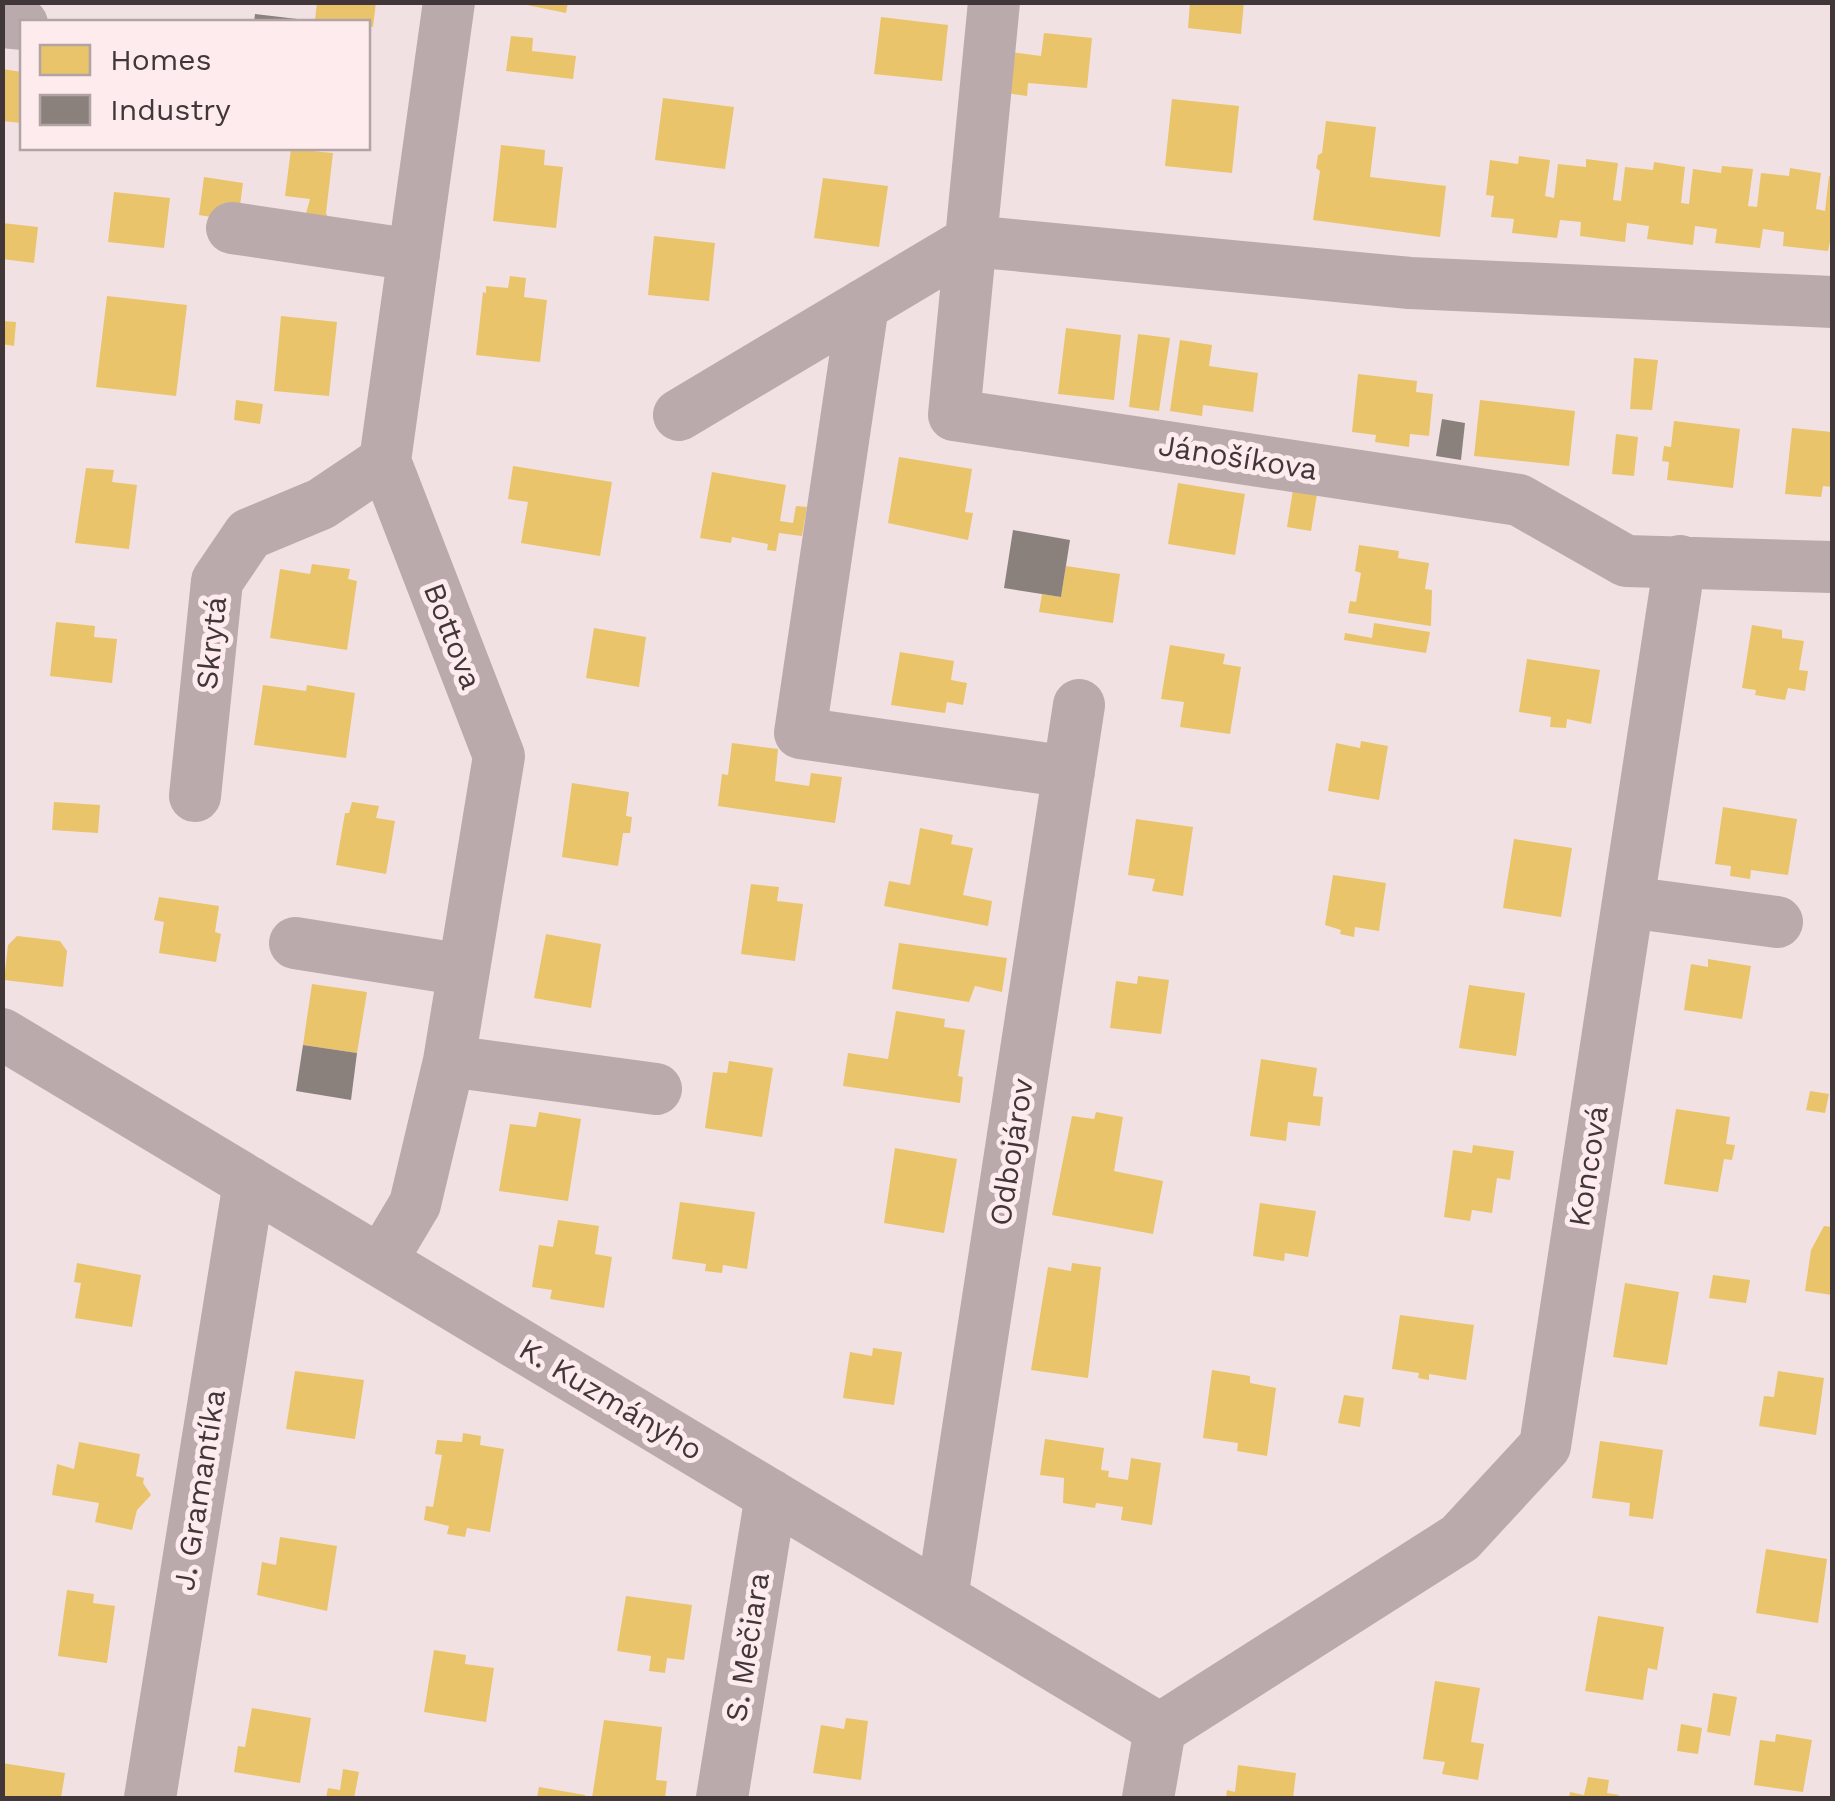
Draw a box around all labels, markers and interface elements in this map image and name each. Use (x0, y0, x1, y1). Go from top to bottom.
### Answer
legend (20, 20, 370, 150)
text: Homes (110, 42, 212, 77)
text: Industry (110, 92, 231, 127)
street label: Jánošíkova (1156, 427, 1320, 487)
street label: Bottova (417, 578, 489, 694)
street label: Skrytá (189, 595, 233, 691)
street label: Odbojárov (982, 1076, 1040, 1228)
street label: Koncová (1561, 1103, 1615, 1229)
street label: K. Kuzmányho (513, 1331, 709, 1467)
street label: J. Gramantíka (166, 1387, 232, 1593)
street label: S. Mečiara (718, 1570, 776, 1724)

